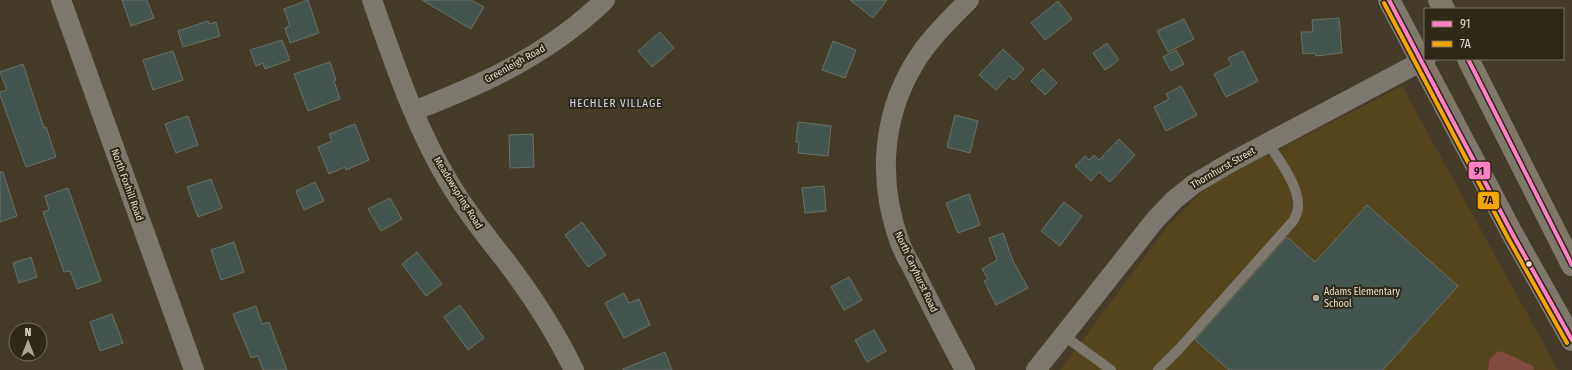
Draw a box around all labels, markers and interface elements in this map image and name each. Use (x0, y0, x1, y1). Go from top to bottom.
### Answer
legend (1424, 8, 1564, 60)
text: 91 (1460, 17, 1470, 31)
text: 7A (1460, 37, 1472, 51)
street label: Greenleigh Road (483, 42, 547, 86)
district label: HECHLER VILLAGE (570, 97, 662, 110)
street label: Thornhurst Street (1189, 144, 1258, 191)
street label: North Foxhill Road (108, 147, 146, 223)
street label: Meadowspring Road (431, 155, 485, 231)
line badge: 91 (1468, 161, 1491, 180)
text: 91 (1474, 165, 1484, 178)
line badge: 7A (1477, 191, 1500, 210)
text: 7A (1483, 194, 1494, 207)
street label: North Caryhurst Road (892, 230, 940, 314)
unlabelled marker (1524, 259, 1534, 269)
place label: Adams Elementary School (1324, 286, 1400, 310)
marker: Adams Elementary School (1311, 293, 1321, 303)
north arrow (8, 322, 48, 362)
text: N (25, 326, 31, 339)

